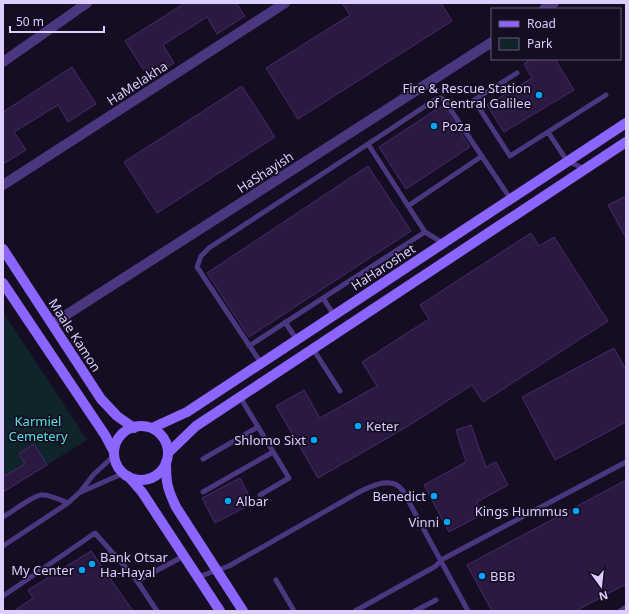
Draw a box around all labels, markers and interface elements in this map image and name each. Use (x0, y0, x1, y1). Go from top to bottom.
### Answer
scale bar (10, 8, 104, 34)
legend (491, 8, 621, 60)
text: 50 m (16, 13, 44, 30)
text: Road (527, 15, 556, 32)
text: Park (527, 35, 553, 52)
street label: HaMelakha (103, 57, 171, 109)
place label: Fire & Rescue Station of Central Galilee (402, 79, 531, 112)
marker: Fire & Rescue Station of Central Galilee (534, 90, 544, 100)
place label: Poza (442, 117, 471, 135)
marker: Poza (429, 121, 439, 131)
street label: HaShayish (233, 147, 297, 197)
street label: HaHaroshet (347, 239, 419, 294)
street label: Maale Kamon (45, 295, 105, 375)
park label: Karmiel Cemetery (8, 412, 68, 445)
place label: Keter (366, 417, 399, 435)
marker: Keter (353, 421, 363, 431)
place label: Shlomo Sixt (234, 431, 306, 449)
marker: Shlomo Sixt (309, 435, 319, 445)
place label: Benedict (373, 487, 426, 505)
marker: Benedict (429, 491, 439, 501)
place label: Albar (236, 492, 269, 510)
marker: Albar (223, 496, 233, 506)
place label: Kings Hummus (475, 502, 568, 520)
marker: Kings Hummus (571, 506, 581, 516)
place label: Vinni (408, 513, 439, 531)
marker: Vinni (442, 517, 452, 527)
place label: Bank Otsar Ha-Hayal (100, 548, 168, 581)
marker: Bank Otsar Ha-Hayal (87, 559, 97, 569)
place label: My Center (11, 561, 75, 579)
marker: My Center (77, 565, 87, 575)
north arrow (581, 566, 621, 606)
place label: BBB (490, 567, 515, 585)
marker: BBB (477, 571, 487, 581)
text: N (597, 588, 610, 605)

